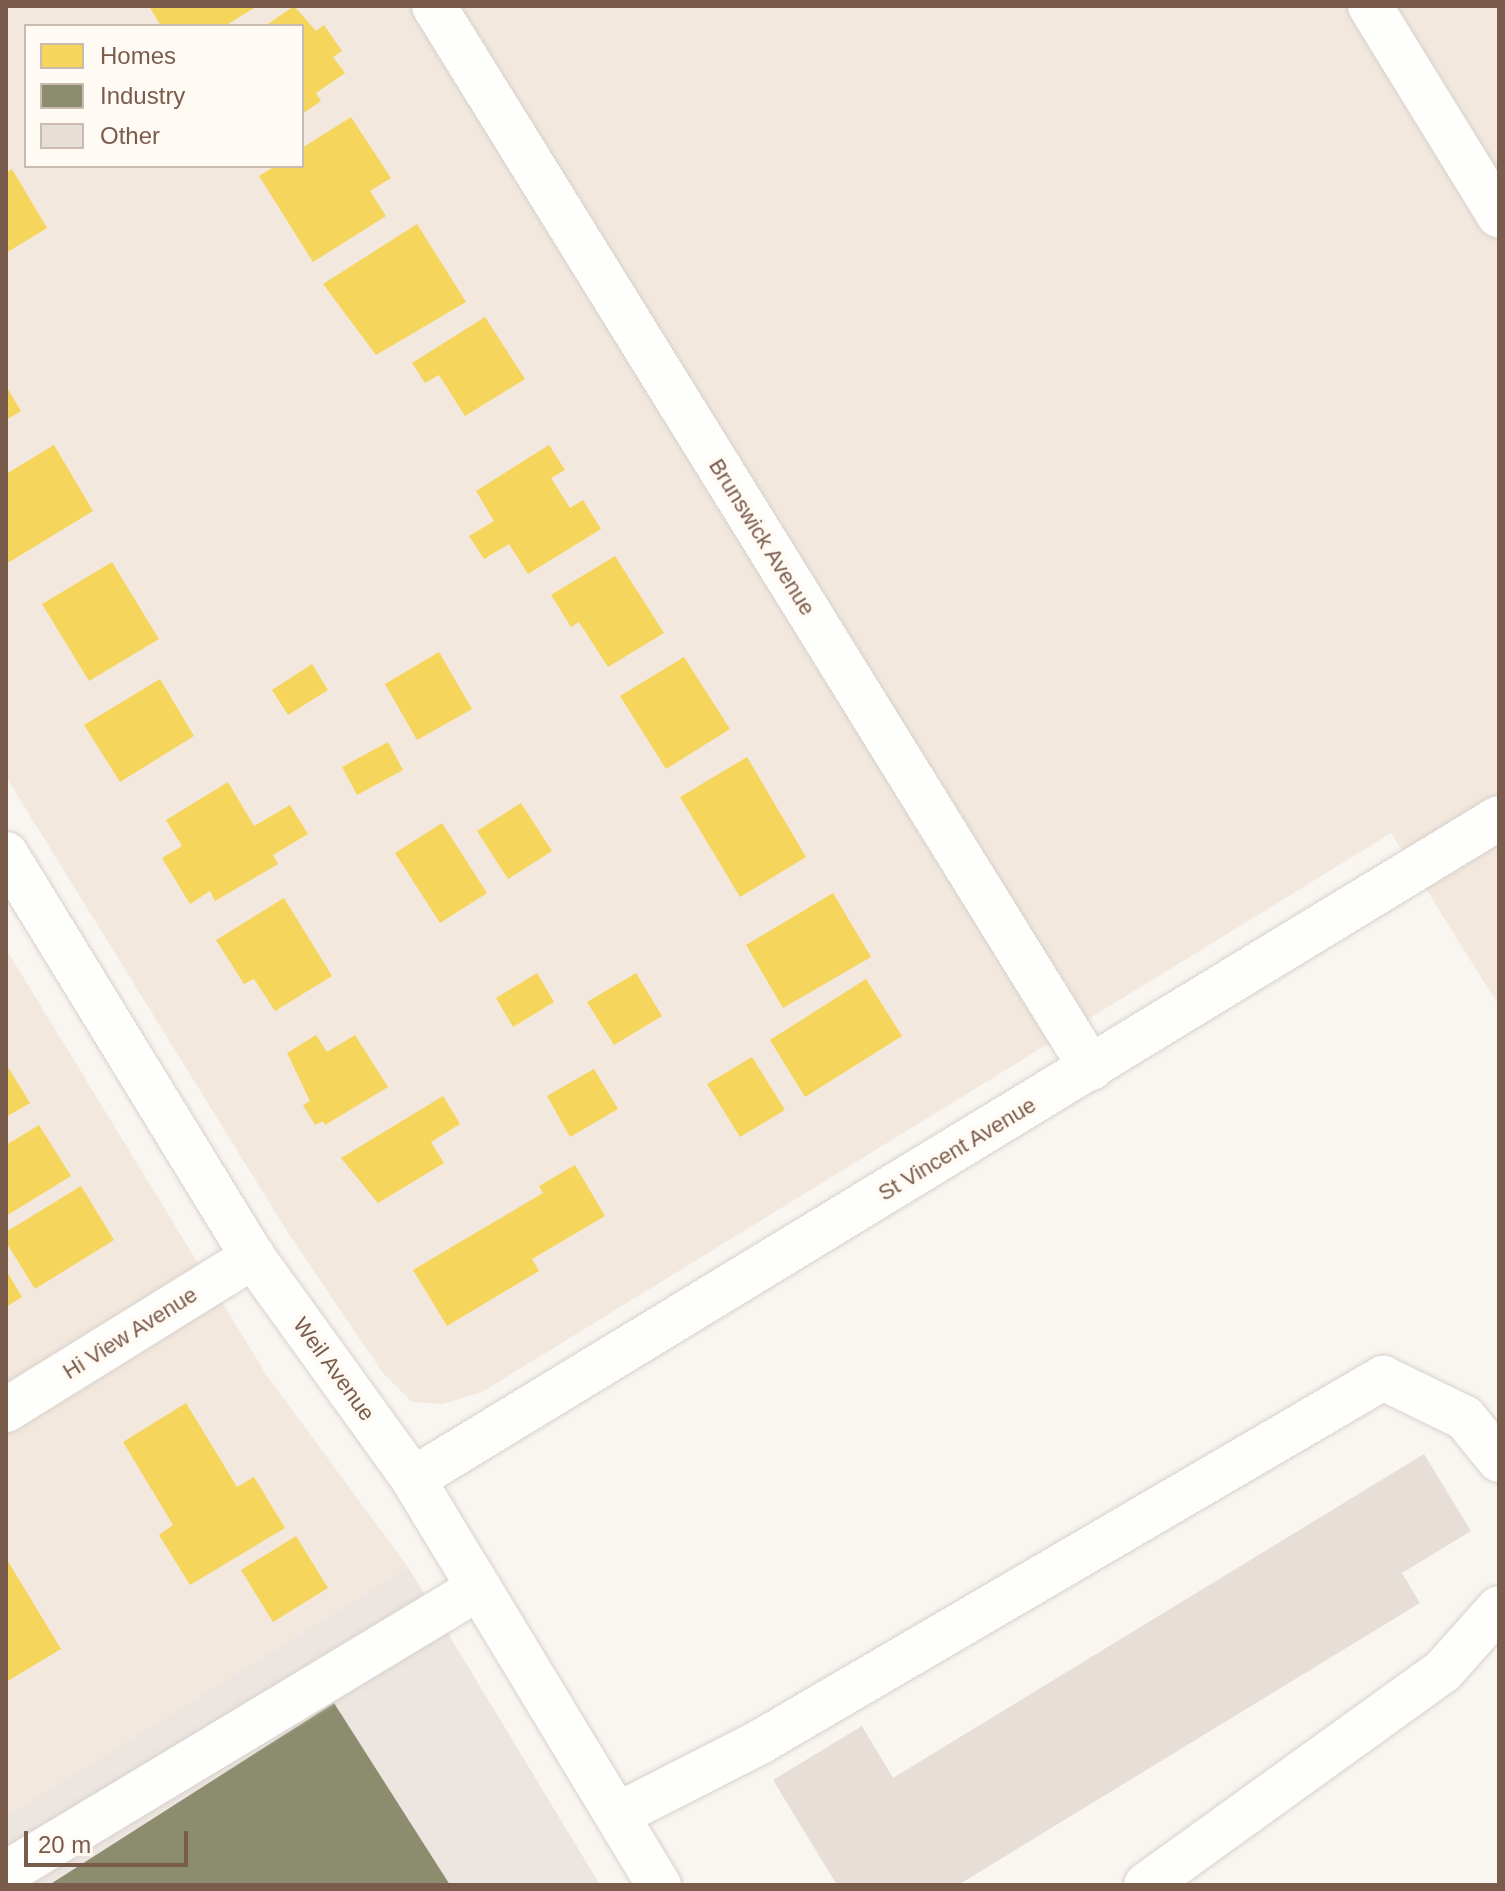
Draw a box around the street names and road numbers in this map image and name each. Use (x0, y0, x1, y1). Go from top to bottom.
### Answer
street label: Brunswick Avenue (703, 453, 821, 621)
street label: St Vincent Avenue (873, 1091, 1041, 1207)
street label: Hi View Avenue (57, 1281, 203, 1385)
street label: Weil Avenue (287, 1312, 381, 1426)

